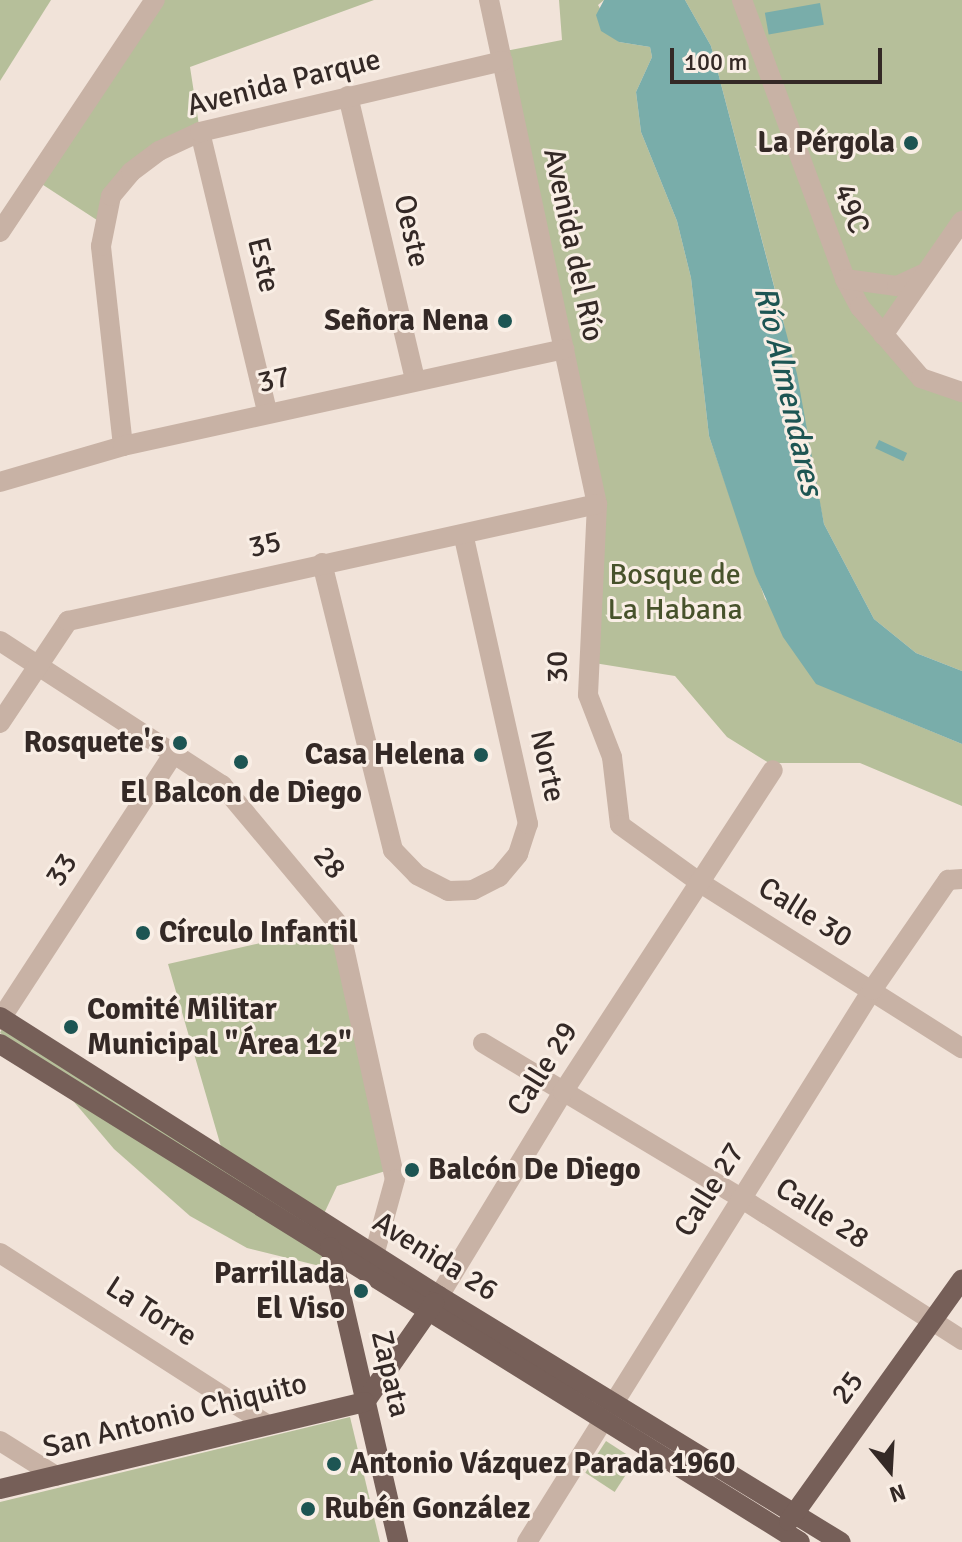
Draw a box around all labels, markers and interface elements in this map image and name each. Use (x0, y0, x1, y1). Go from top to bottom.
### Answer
scale bar (674, 32, 886, 82)
street label: Avenida Parque (184, 42, 384, 124)
text: 100 m (684, 47, 747, 77)
place label: La Pérgola (757, 125, 895, 161)
marker: La Pérgola (902, 134, 920, 152)
street label: Avenida del Río (535, 145, 611, 345)
street label: 49C (825, 179, 877, 239)
street label: Oeste (385, 191, 437, 271)
street label: Este (239, 234, 287, 296)
water label: Río Almendares (745, 283, 831, 499)
place label: Señora Nena (324, 303, 489, 339)
marker: Señora Nena (496, 312, 514, 330)
street label: 37 (254, 359, 294, 401)
street label: 35 (245, 524, 285, 566)
park label: Bosque de La Habana (607, 557, 743, 628)
street label: 30 (540, 650, 576, 684)
place label: Rosquete's (23, 725, 164, 761)
street label: Norte (522, 727, 572, 805)
marker: Rosquete's (171, 734, 189, 752)
place label: Casa Helena (305, 737, 465, 773)
marker: Casa Helena (472, 746, 490, 764)
marker: El Balcon de Diego (232, 753, 250, 771)
place label: El Balcon de Diego (120, 775, 362, 811)
street label: 28 (305, 839, 353, 887)
street label: 33 (38, 847, 86, 893)
street label: Calle 30 (751, 870, 859, 956)
place label: Círculo Infantil (159, 915, 358, 951)
marker: Círculo Infantil (134, 924, 152, 942)
place label: Comité Militar Municipal "Área 12" (87, 992, 352, 1062)
street label: Calle 29 (500, 1015, 586, 1123)
marker: Comité Militar Municipal "Área 12" (62, 1018, 80, 1036)
street label: Calle 27 (667, 1136, 753, 1244)
place label: Balcón De Diego (428, 1152, 641, 1188)
marker: Balcón De Diego (403, 1161, 421, 1179)
street label: Calle 28 (769, 1171, 875, 1257)
street label: Avenida 26 (366, 1204, 504, 1310)
place label: Parrillada El Viso (214, 1256, 345, 1326)
street label: La Torre (99, 1269, 203, 1355)
marker: Parrillada El Viso (352, 1282, 370, 1300)
street label: Zapata (363, 1327, 417, 1421)
street label: 25 (824, 1364, 872, 1412)
street label: San Antonio Chiquito (39, 1366, 311, 1466)
north arrow (850, 1430, 930, 1510)
place label: Antonio Vázquez Parada 1960 (350, 1446, 735, 1482)
marker: Antonio Vázquez Parada 1960 (325, 1455, 343, 1473)
text: N (886, 1478, 909, 1509)
place label: Rubén González (324, 1491, 530, 1527)
marker: Rubén González (299, 1500, 317, 1518)

